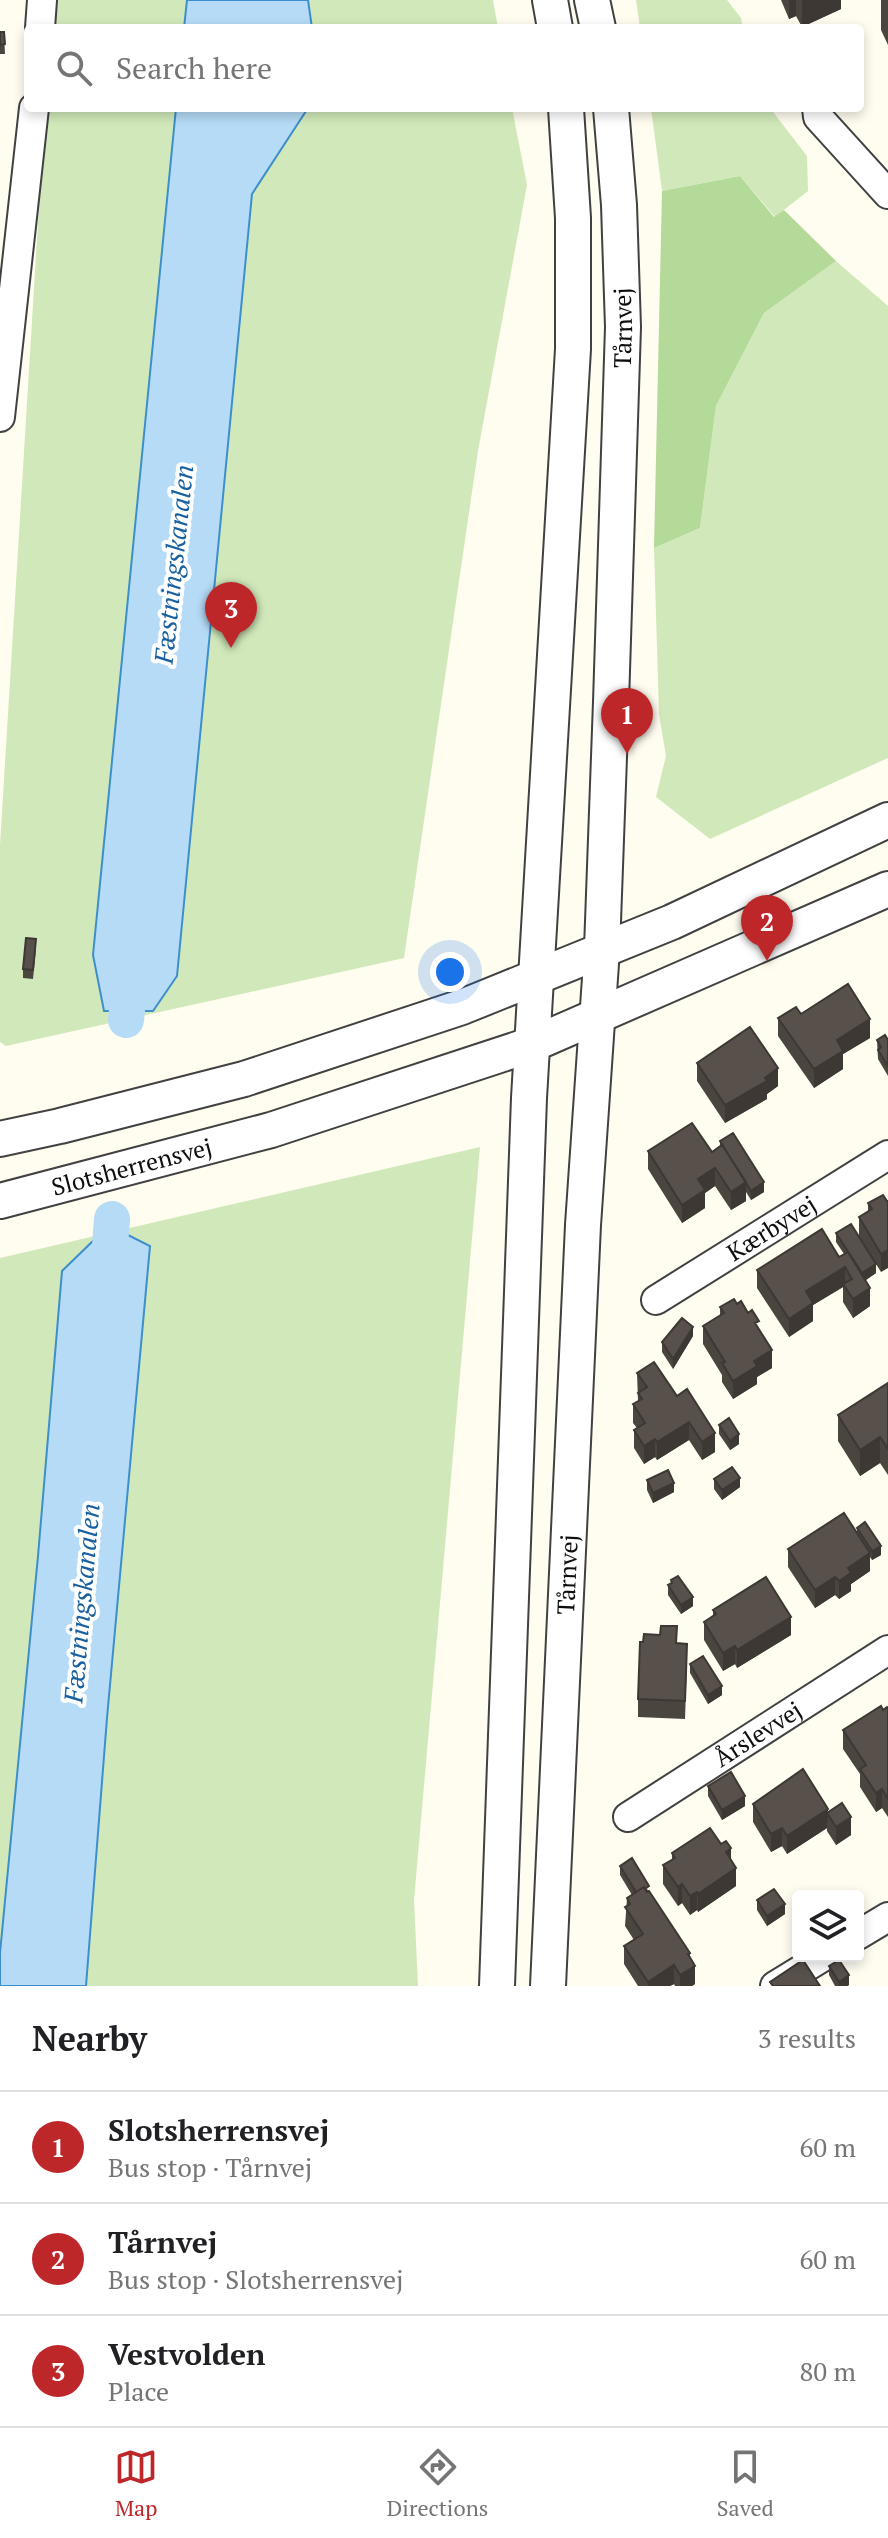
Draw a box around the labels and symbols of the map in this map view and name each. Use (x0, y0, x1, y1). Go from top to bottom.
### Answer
street label: Tårnvej (606, 287, 639, 368)
water label: Fæstningskanalen (146, 463, 200, 666)
pin: 3 (205, 582, 257, 648)
pin: 1 (601, 688, 653, 754)
pin: 2 (741, 895, 793, 961)
your location (430, 952, 470, 992)
street label: Slotsherrensvej (48, 1130, 215, 1203)
street label: Kærbyvej (721, 1188, 822, 1268)
water label: Fæstningskanalen (55, 1502, 107, 1705)
street label: Tårnvej (549, 1534, 585, 1615)
street label: Årslevvej (707, 1694, 808, 1774)

